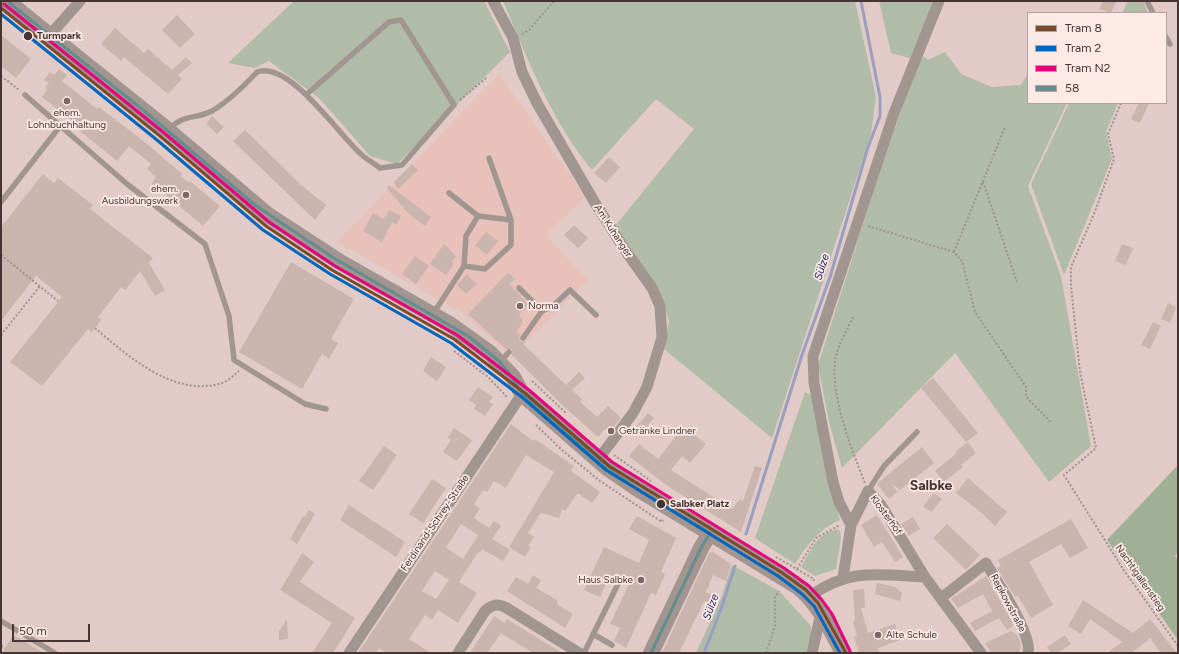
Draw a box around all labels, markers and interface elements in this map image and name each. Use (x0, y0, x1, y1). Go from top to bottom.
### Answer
legend (1027, 12, 1167, 104)
text: Tram 8 (1065, 21, 1102, 35)
marker: Turmpark (22, 30, 34, 42)
place label: Turmpark (37, 30, 81, 42)
text: Tram 2 (1065, 41, 1101, 55)
text: Tram N2 (1065, 61, 1110, 75)
text: 58 (1065, 81, 1079, 95)
marker: ehem. Lohnbuchhaltung (62, 96, 72, 106)
place label: ehem. Lohnbuchhaltung (28, 107, 106, 130)
place label: ehem. Ausbildungswerk (102, 183, 178, 206)
marker: ehem. Ausbildungswerk (181, 190, 191, 200)
street label: Am Kuhanger (592, 202, 634, 260)
water label: Sülze (812, 252, 832, 282)
place label: Norma (528, 300, 559, 312)
marker: Norma (515, 301, 525, 311)
place label: Getränke Lindner (619, 425, 696, 437)
marker: Getränke Lindner (606, 426, 616, 436)
street label: Ferdinand-Schrey-Straße (398, 473, 472, 573)
district label: Salbke (910, 478, 952, 494)
street label: Klosterhof (868, 493, 904, 537)
marker: Salbker Platz (655, 498, 667, 510)
place label: Salbker Platz (670, 498, 729, 510)
street label: Nachtigallenstieg (1113, 542, 1167, 614)
street label: Repkowstraße (988, 572, 1028, 634)
place label: Haus Salbke (578, 574, 633, 586)
marker: Haus Salbke (636, 575, 646, 585)
water label: Sülze (700, 592, 722, 622)
scale bar (14, 616, 92, 642)
text: 50 m (19, 624, 47, 638)
place label: Alte Schule (886, 629, 937, 641)
marker: Alte Schule (873, 630, 883, 640)

